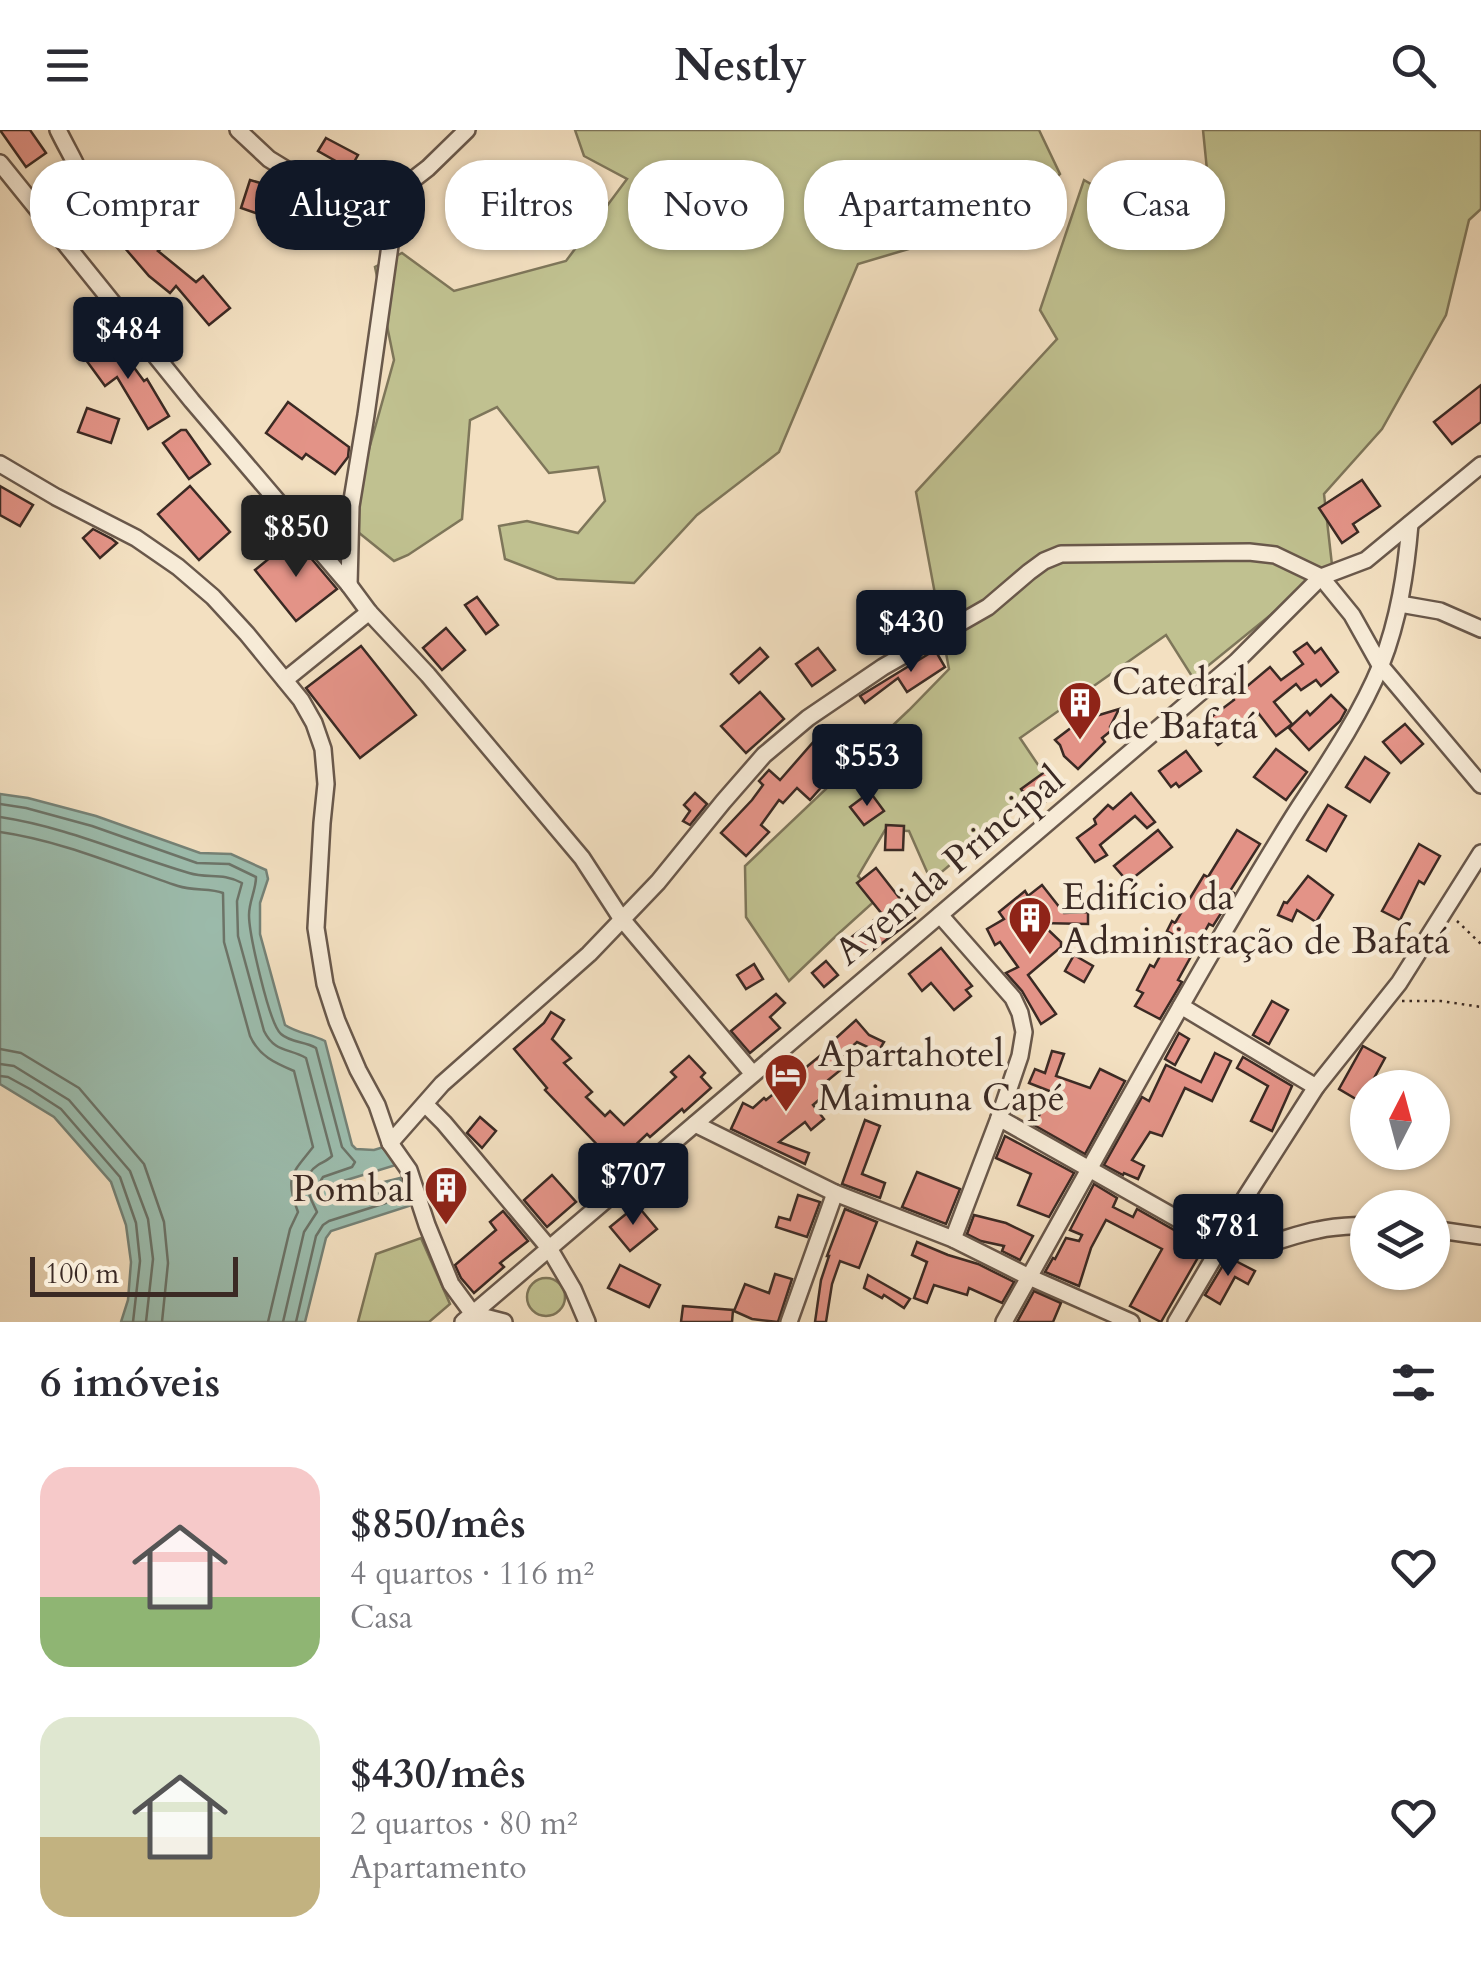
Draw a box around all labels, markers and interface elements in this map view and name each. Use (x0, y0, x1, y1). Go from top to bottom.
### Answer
text: Nestly (674, 35, 807, 96)
icon: menu (40, 38, 95, 93)
icon: search (1386, 38, 1441, 93)
chip: Comprar (30, 160, 235, 250)
chip: Alugar (255, 160, 425, 250)
chip: Filtros (445, 160, 608, 250)
chip: Novo (628, 160, 784, 250)
chip: Apartamento (804, 160, 1067, 250)
chip: Casa (1087, 160, 1225, 250)
pin: $484 (69, 297, 187, 382)
text: $484 (95, 307, 161, 351)
pin: $850 (237, 495, 355, 580)
text: $850 (263, 505, 329, 549)
pin: $430 (852, 590, 970, 675)
text: $430 (878, 600, 944, 644)
place label: Catedral de Bafatá (1112, 656, 1258, 752)
building icon: Catedral de Bafatá (1057, 680, 1103, 741)
pin: $553 (808, 724, 926, 809)
text: $553 (834, 734, 900, 778)
street label: Avenida Principal (824, 754, 1076, 977)
place label: Edifício da Administração de Bafatá (1062, 871, 1450, 967)
building icon: Edifício da Administração de Bafatá (1007, 895, 1053, 956)
place label: Apartahotel Maimuna Capé (818, 1028, 1065, 1124)
hotel icon: Apartahotel Maimuna Capé (763, 1052, 809, 1113)
north arrow (1350, 1070, 1450, 1170)
map controls (1350, 1070, 1450, 1290)
pin: $707 (574, 1143, 692, 1228)
text: $707 (600, 1153, 666, 1197)
place label: Pombal (292, 1163, 414, 1215)
building icon: Pombal (423, 1165, 469, 1226)
button: layers (1350, 1190, 1450, 1290)
pin: $781 (1169, 1194, 1287, 1279)
text: $781 (1195, 1204, 1261, 1248)
scale bar (30, 1252, 238, 1296)
text: 100 m (45, 1255, 119, 1293)
text: 6 imóveis (40, 1354, 220, 1411)
icon: filters (1386, 1355, 1441, 1410)
text: $850/mês (350, 1495, 526, 1552)
icon: home (120, 1507, 240, 1627)
icon: heart (1386, 1540, 1441, 1595)
text: 4 quartos · 116 m² (350, 1552, 594, 1596)
text: Casa (350, 1596, 413, 1640)
text: $430/mês (350, 1745, 526, 1802)
icon: home (120, 1757, 240, 1877)
icon: heart (1386, 1790, 1441, 1845)
text: 2 quartos · 80 m² (350, 1802, 578, 1846)
text: Apartamento (350, 1846, 526, 1890)

